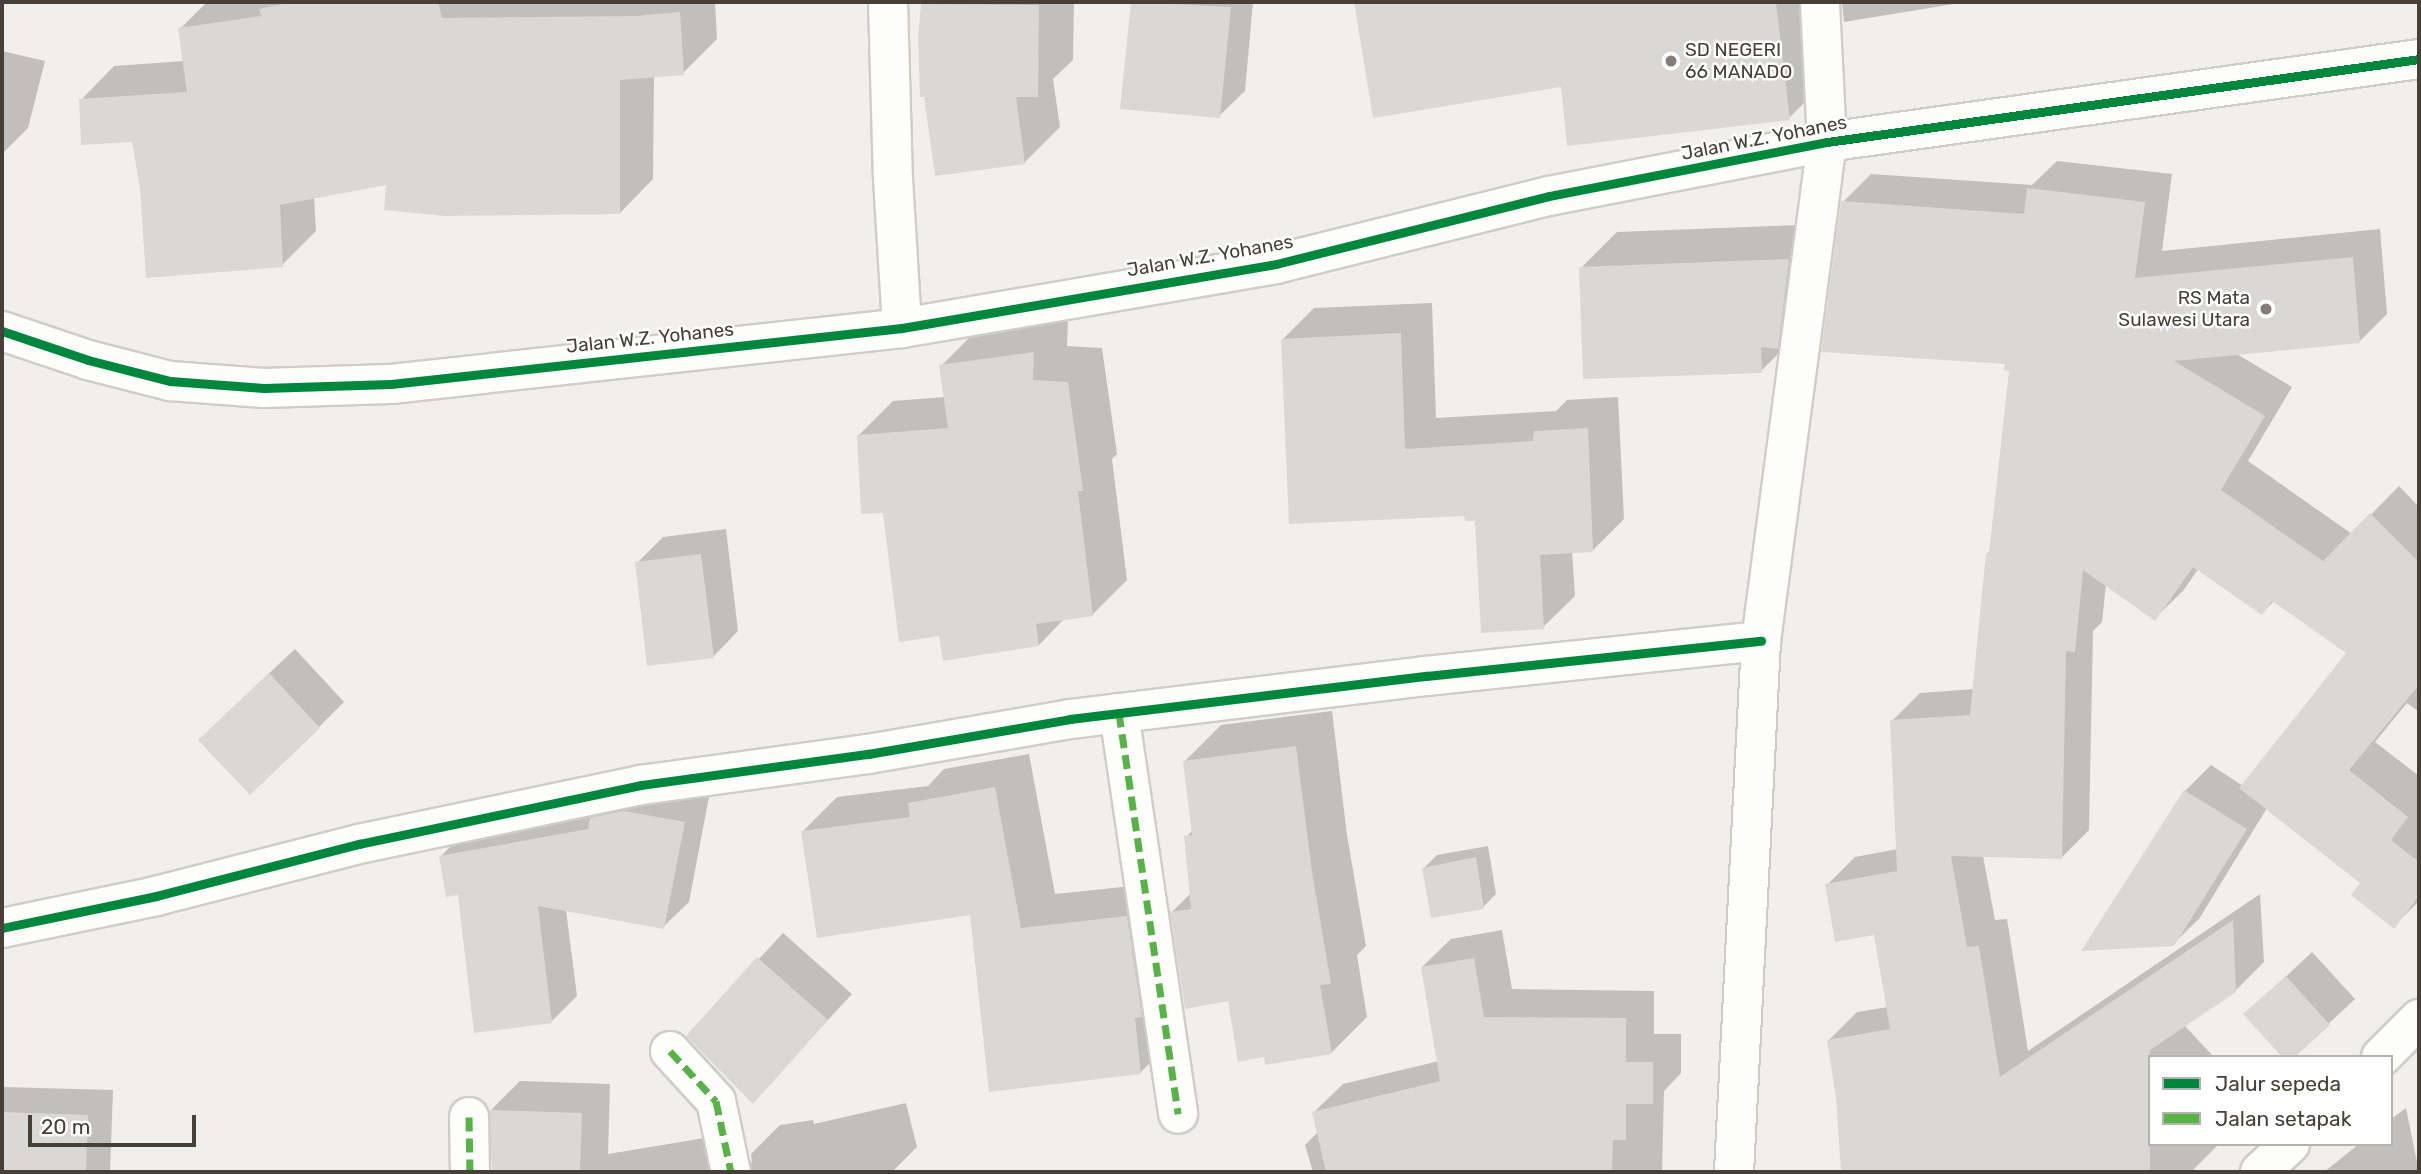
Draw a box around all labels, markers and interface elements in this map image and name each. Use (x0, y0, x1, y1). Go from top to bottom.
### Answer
place label: SD NEGERI 66 MANADO (1685, 39, 1792, 83)
marker: SD NEGERI 66 MANADO (1663, 53, 1679, 69)
street label: Jalan W.Z. Yohanes (1679, 111, 1849, 165)
street label: Jalan W.Z. Yohanes (1125, 230, 1295, 282)
place label: RS Mata Sulawesi Utara (2118, 287, 2250, 331)
marker: RS Mata Sulawesi Utara (2256, 299, 2276, 319)
street label: Jalan W.Z. Yohanes (565, 318, 735, 358)
legend (2148, 1055, 2393, 1146)
text: Jalur sepeda (2215, 1071, 2341, 1096)
scale bar (32, 1100, 200, 1144)
text: Jalan setapak (2215, 1106, 2352, 1131)
text: 20 m (41, 1114, 90, 1139)

